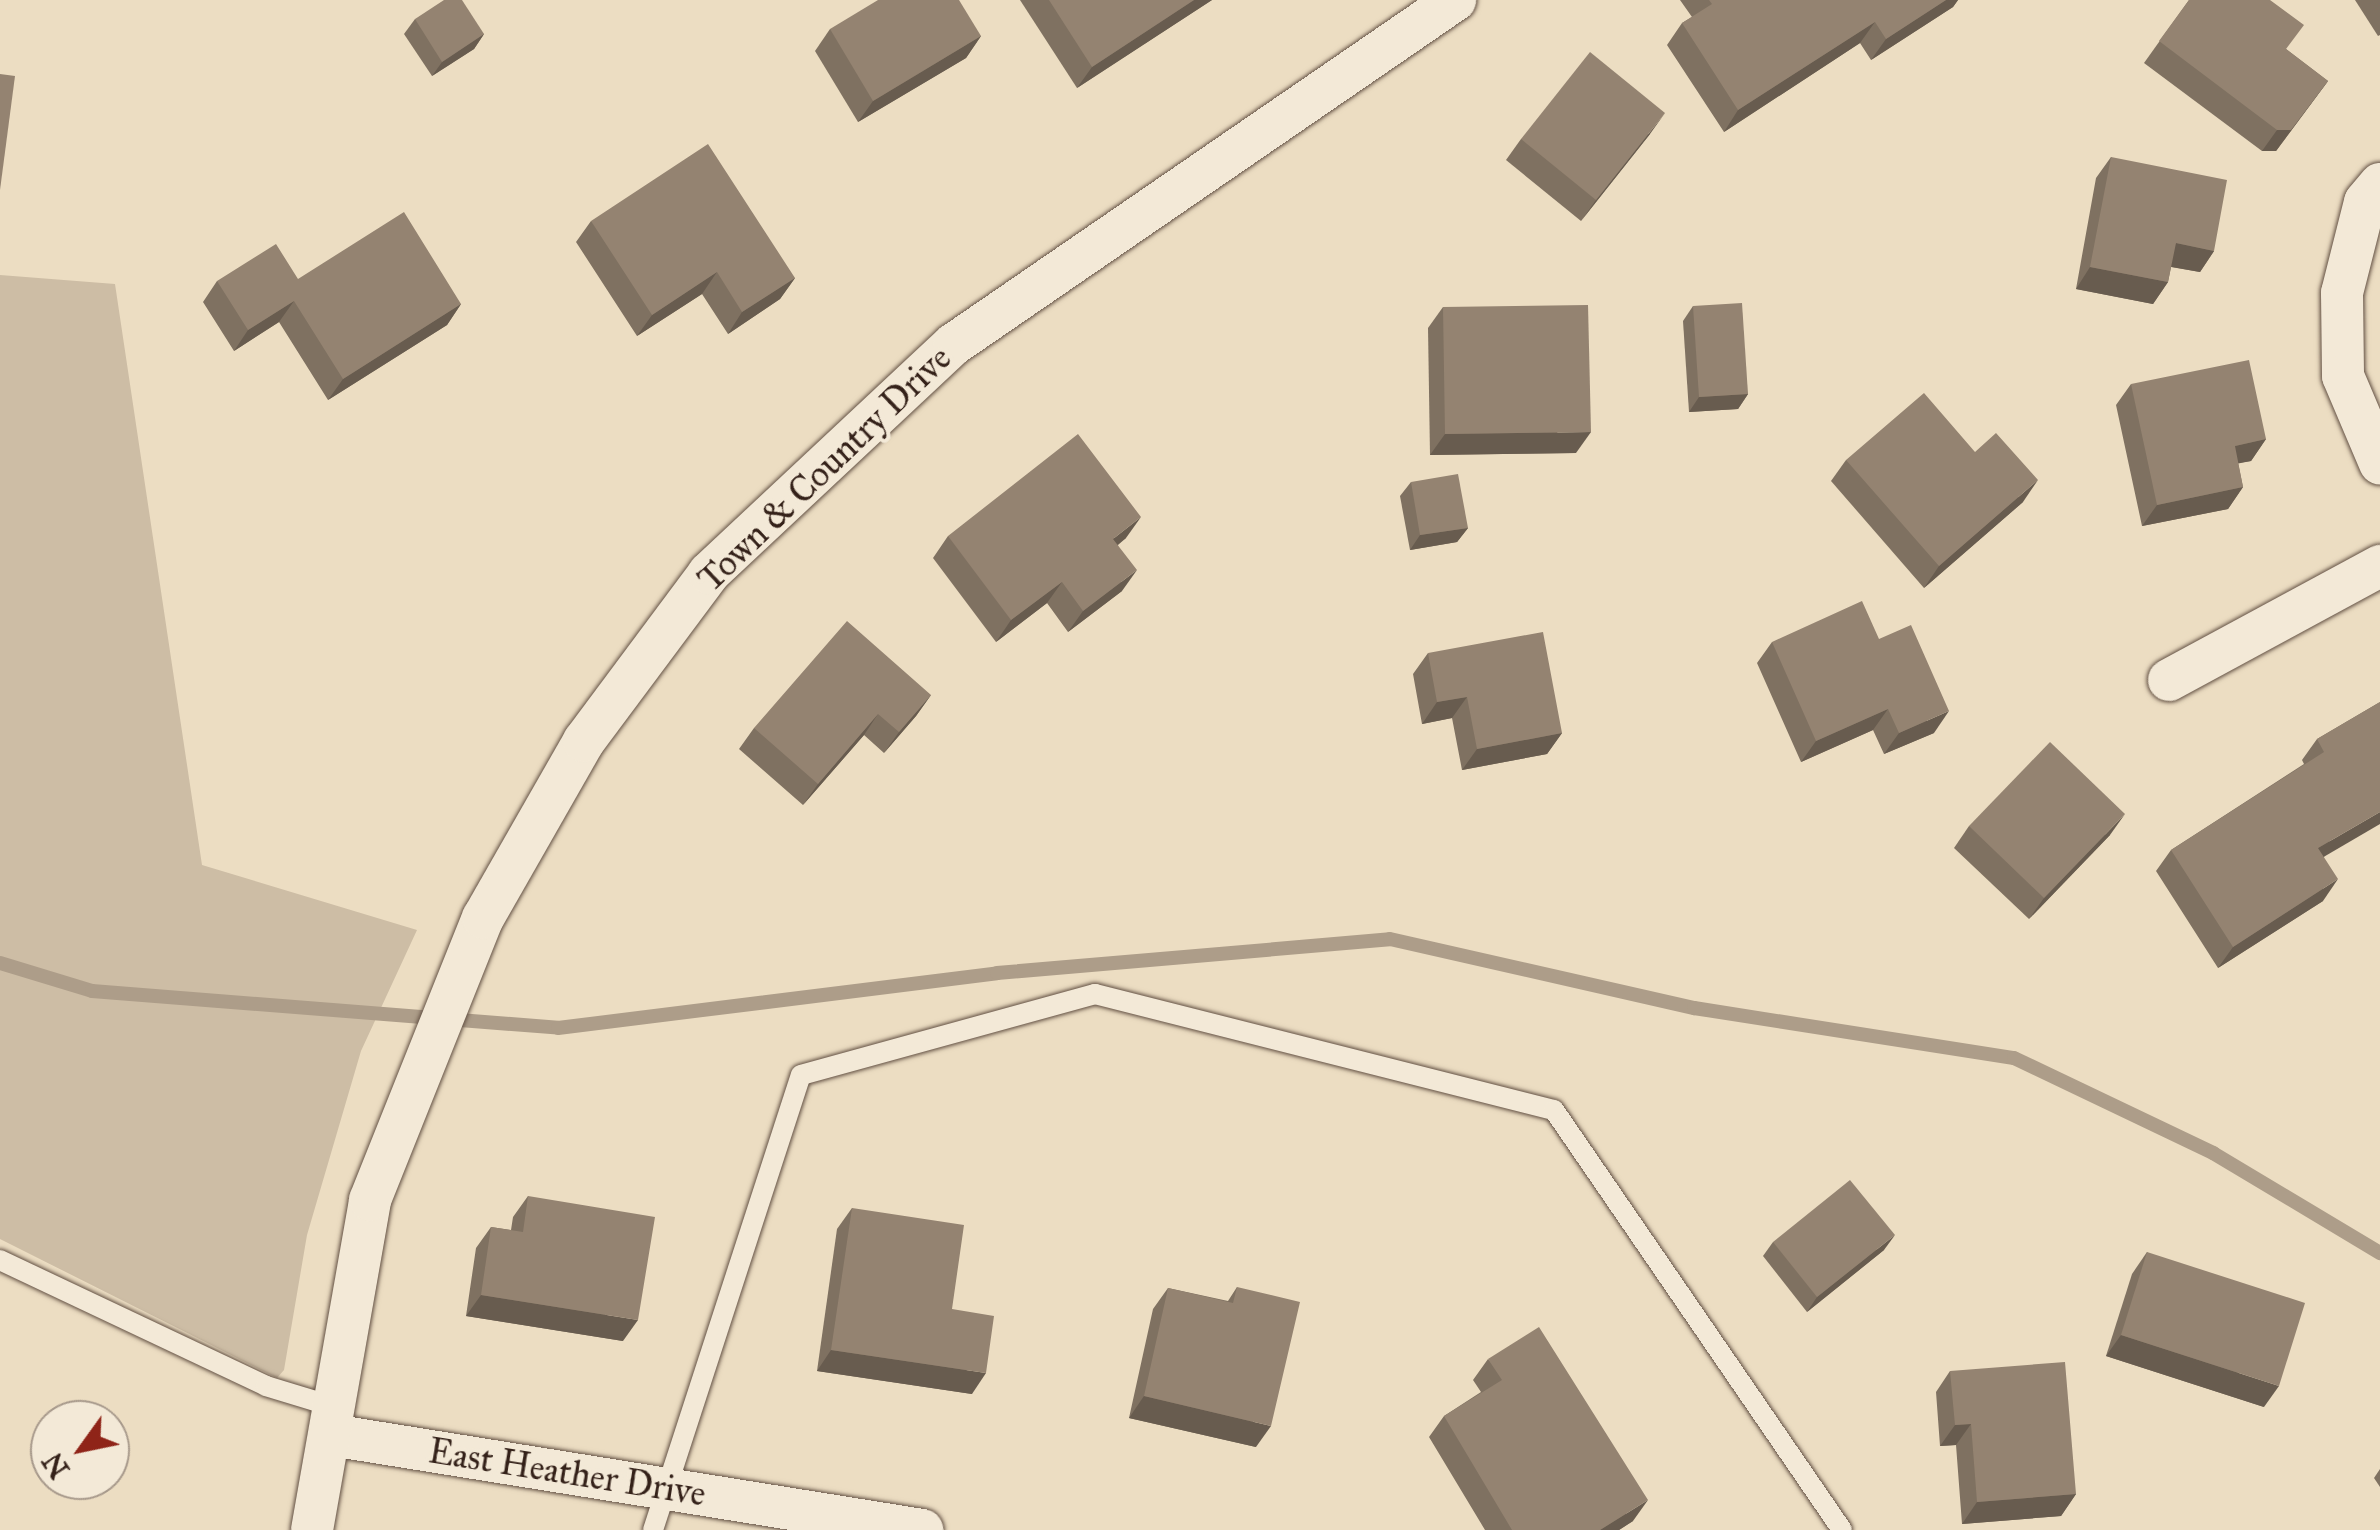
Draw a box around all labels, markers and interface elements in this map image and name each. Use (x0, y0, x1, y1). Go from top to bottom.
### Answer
street label: Town & Country Drive (690, 338, 960, 600)
north arrow (30, 1400, 130, 1500)
street label: East Heather Drive (426, 1430, 708, 1516)
text: N (35, 1446, 77, 1485)

